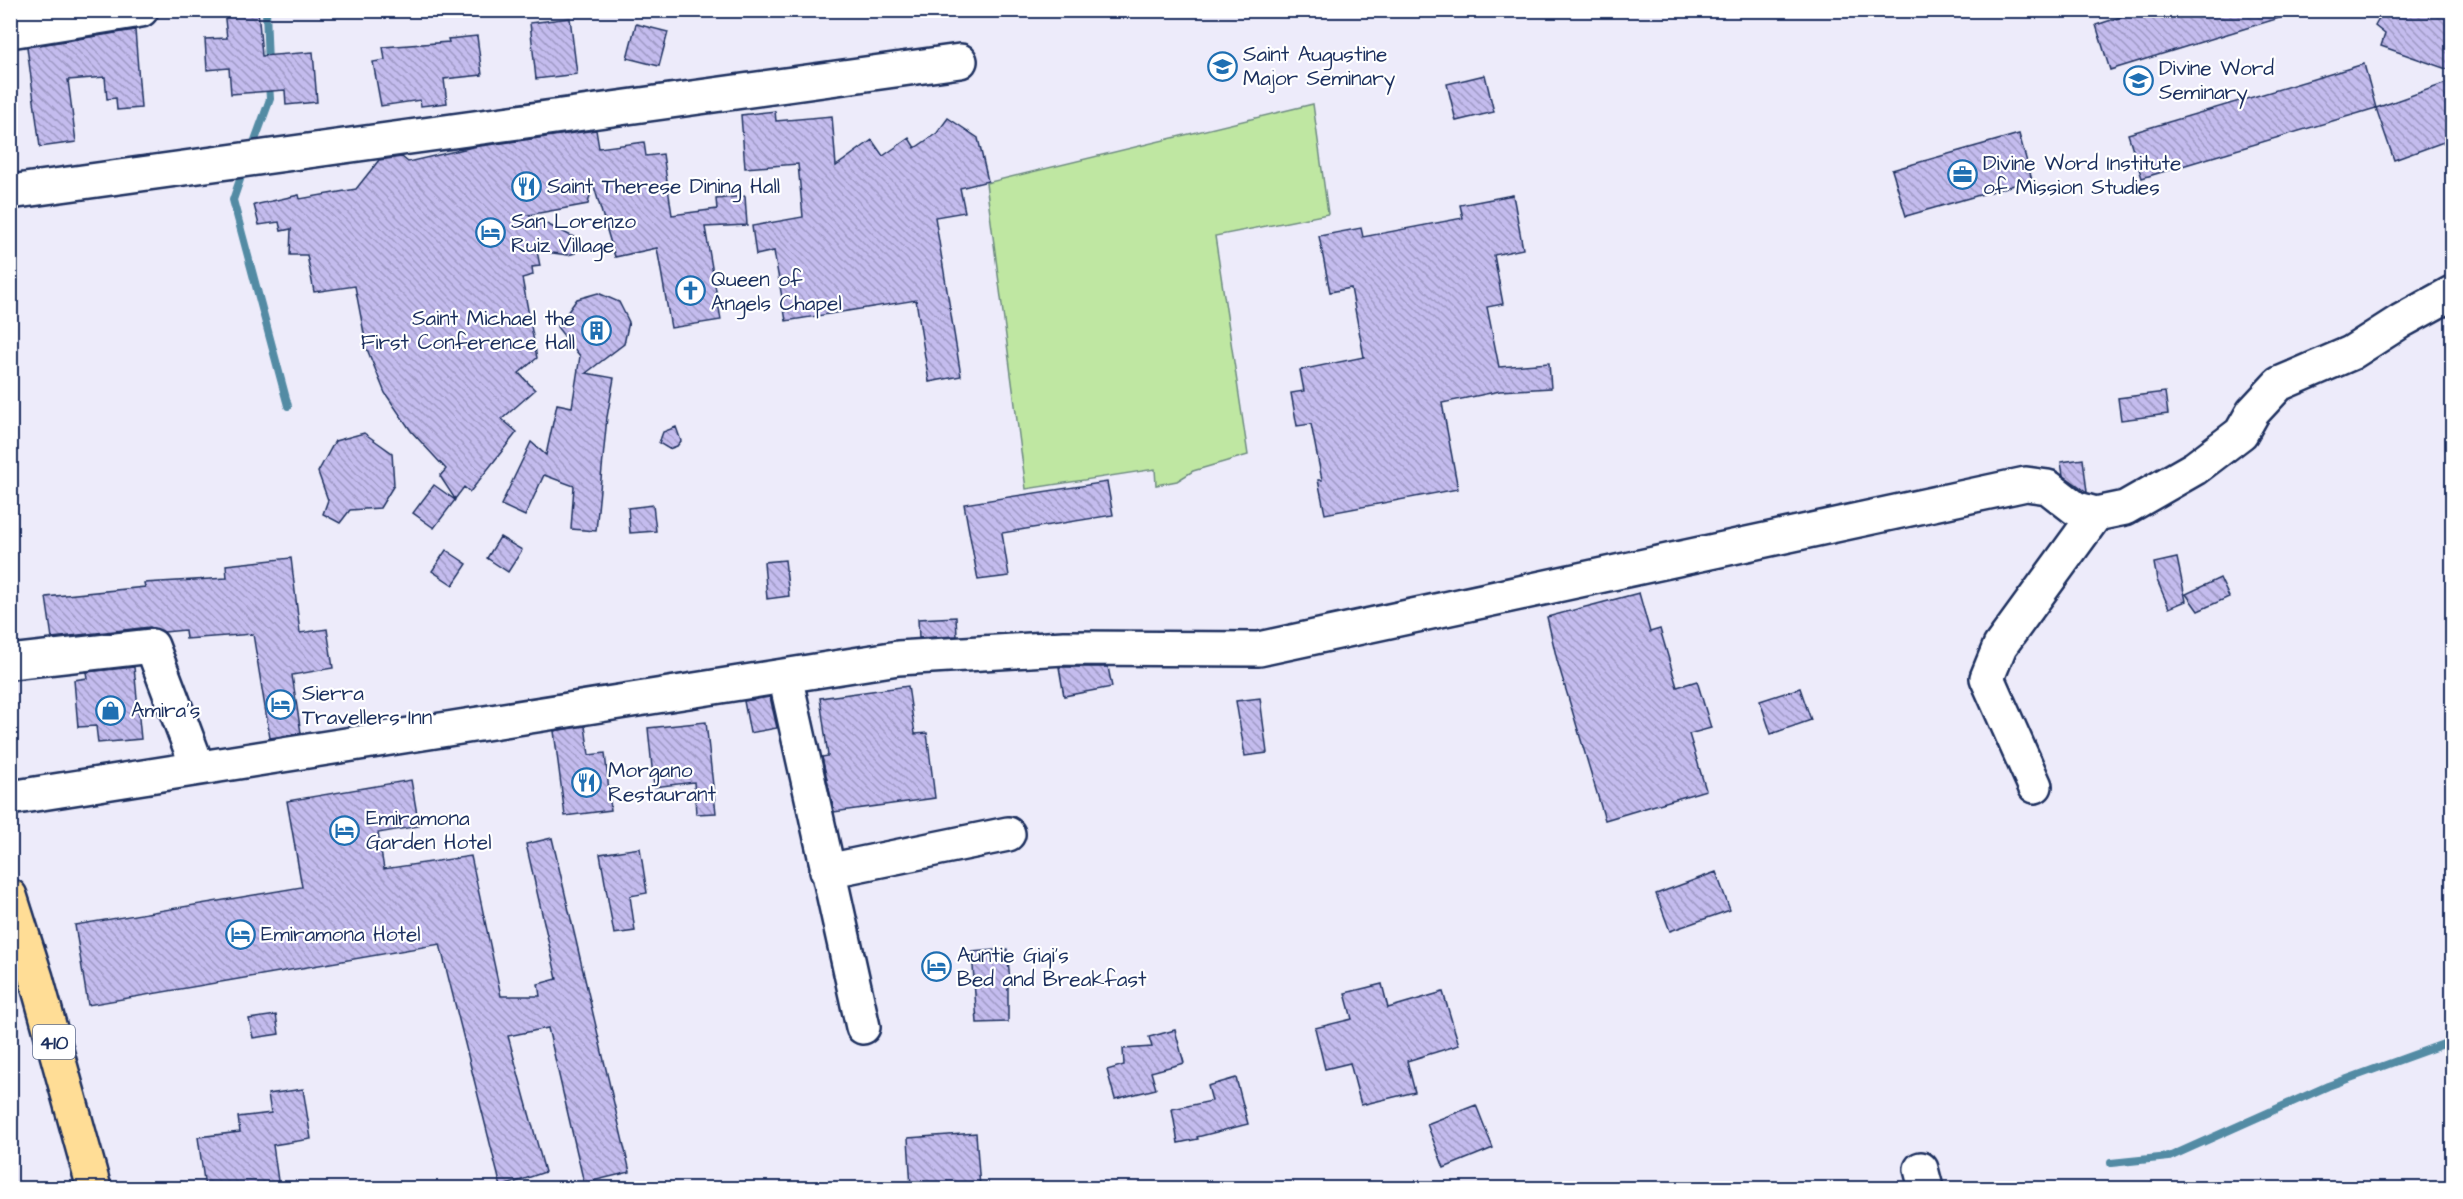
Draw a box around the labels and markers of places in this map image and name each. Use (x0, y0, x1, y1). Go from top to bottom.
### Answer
place label: Saint Augustine Major Seminary (1243, 40, 1396, 95)
school or university icon: Saint Augustine Major Seminary (1206, 50, 1238, 82)
place label: Divine Word Seminary (2159, 54, 2274, 109)
school or university icon: Divine Word Seminary (2122, 64, 2154, 96)
place label: Divine Word Institute of Mission Studies (1983, 149, 2181, 202)
office icon: Divine Word Institute of Mission Studies (1946, 159, 1978, 191)
restaurant icon: Saint Therese Dining Hall (510, 170, 542, 202)
place label: Saint Therese Dining Hall (547, 172, 780, 203)
place label: San Lorenzo Ruiz Village (511, 207, 636, 262)
hotel icon: San Lorenzo Ruiz Village (474, 217, 506, 249)
place label: Queen of Angels Chapel (711, 265, 842, 320)
church icon: Queen of Angels Chapel (674, 275, 706, 307)
place label: Saint Michael the First Conference Hall (361, 304, 575, 357)
building icon: Saint Michael the First Conference Hall (580, 314, 612, 346)
place label: Sierra Travellers Inn (302, 679, 432, 732)
hotel icon: Sierra Travellers Inn (265, 689, 297, 721)
shop icon: Amira’s (94, 694, 126, 726)
place label: Amira’s (131, 696, 200, 725)
place label: Morgano Restaurant (608, 756, 716, 809)
restaurant icon: Morgano Restaurant (571, 766, 603, 798)
place label: Emiramona Garden Hotel (366, 804, 492, 857)
hotel icon: Emiramona Garden Hotel (329, 814, 361, 846)
hotel icon: Emiramona Hotel (224, 918, 256, 950)
place label: Emiramona Hotel (261, 920, 421, 949)
place label: Auntie Gigi's Bed and Breakfast (957, 941, 1147, 994)
hotel icon: Auntie Gigi's Bed and Breakfast (920, 951, 952, 983)

